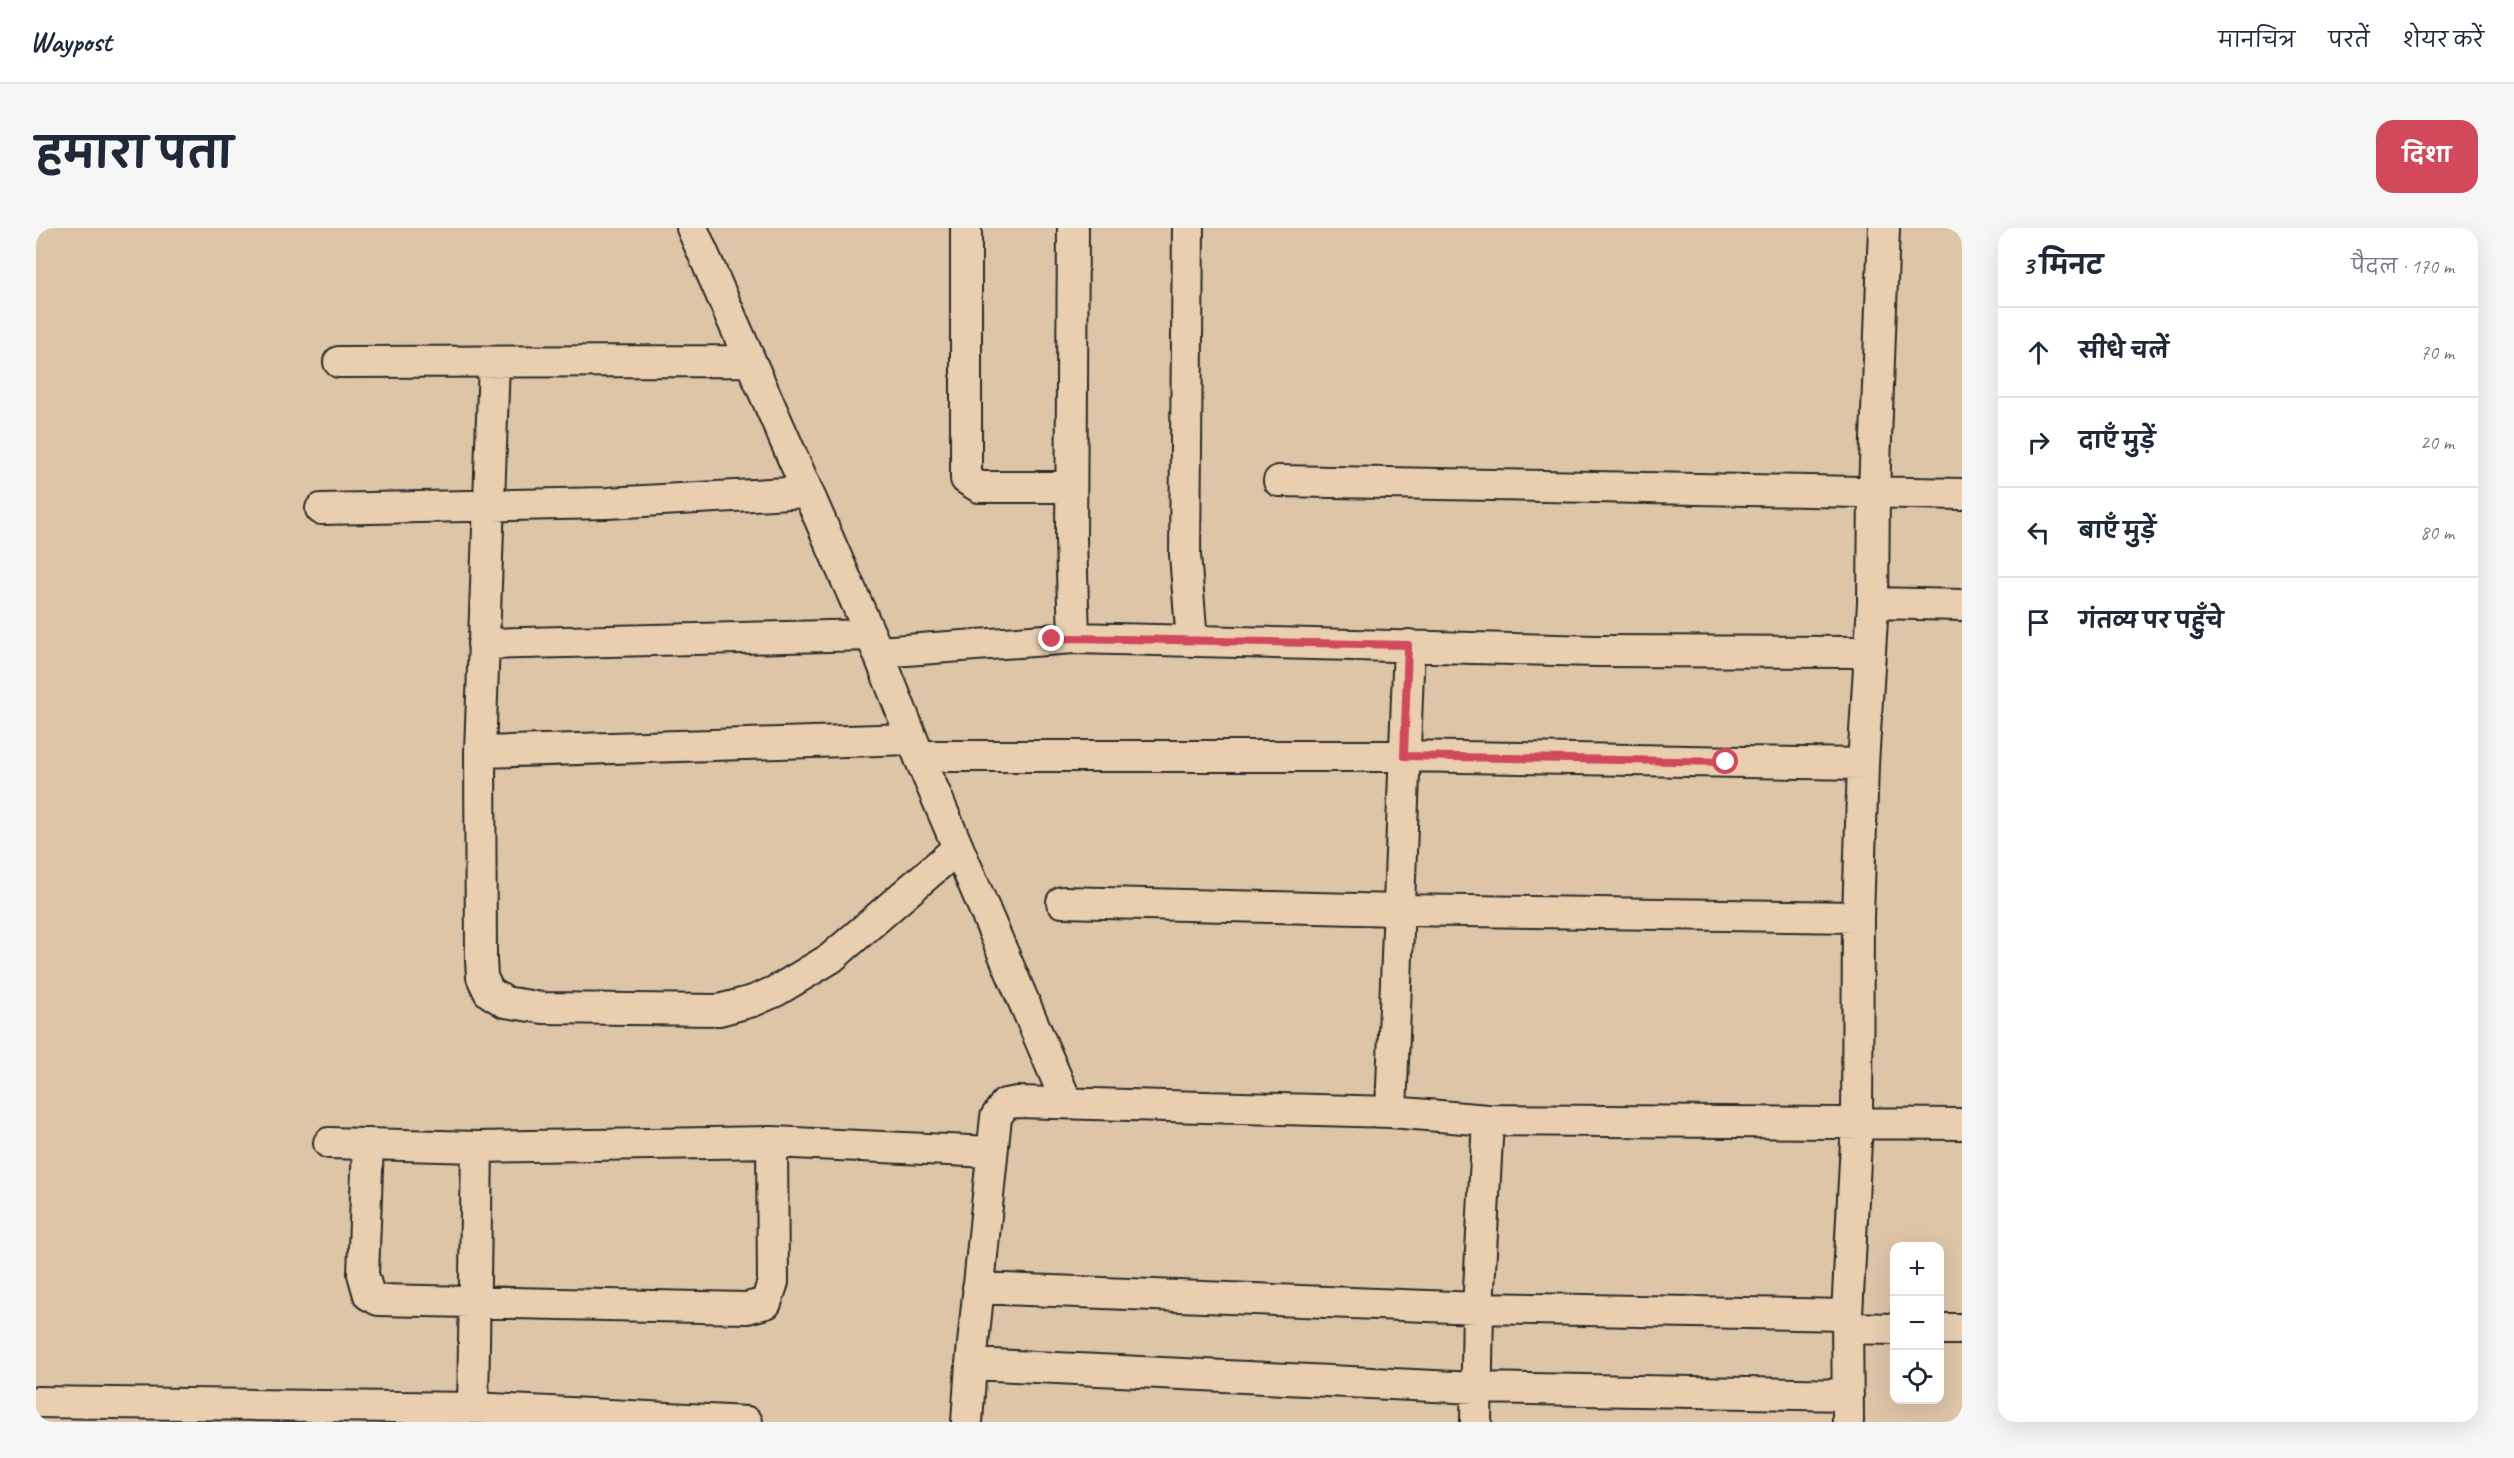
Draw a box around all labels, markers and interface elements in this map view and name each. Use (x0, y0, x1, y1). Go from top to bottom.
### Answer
text: Waypost (30, 24, 111, 59)
text: मानचित्र (2218, 27, 2295, 53)
text: परतें (2328, 27, 2370, 53)
text: शेयर करें (2403, 27, 2484, 53)
button: दिशा (2376, 120, 2478, 193)
text: हमारा पता (36, 127, 233, 180)
text: 3 मिनट (2022, 249, 2103, 282)
text: पैदल · 170 m (2351, 254, 2454, 279)
icon: ahead (2022, 336, 2055, 369)
text: सीधे चलें (2079, 337, 2169, 365)
text: 70 m (2420, 340, 2454, 365)
icon: right (2022, 426, 2055, 459)
text: दाएँ मुड़ें (2079, 427, 2155, 455)
text: 20 m (2420, 430, 2454, 455)
icon: left (2022, 516, 2055, 549)
text: बाएँ मुड़ें (2079, 517, 2156, 545)
text: 80 m (2420, 520, 2454, 545)
icon: arrive (2022, 606, 2055, 639)
text: गंतव्य पर पहुँचे (2079, 607, 2223, 635)
route end (1038, 625, 1064, 651)
route start (1712, 748, 1738, 774)
map controls (1890, 1242, 1944, 1404)
button: + (1890, 1242, 1944, 1296)
button: − (1890, 1296, 1944, 1350)
button: locate (1890, 1350, 1944, 1404)

